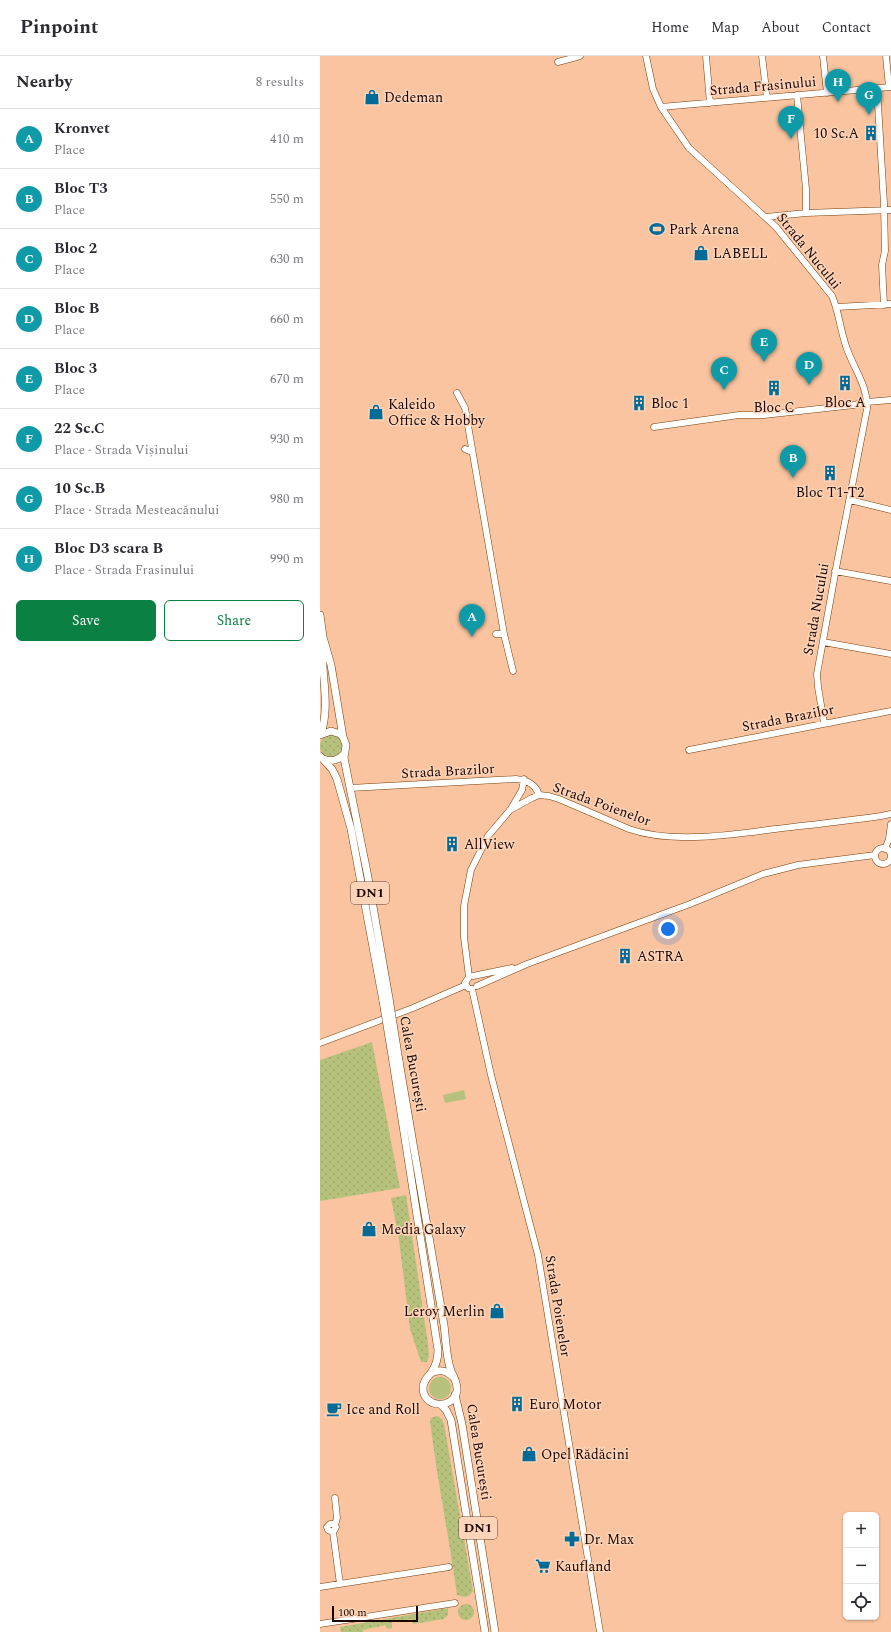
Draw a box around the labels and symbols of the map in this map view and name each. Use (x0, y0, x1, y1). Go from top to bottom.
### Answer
pin: H (825, 69, 851, 102)
street label: Strada Frasinului (709, 71, 817, 101)
pin: G (856, 82, 882, 115)
place label: Dedeman (384, 87, 443, 108)
shop icon: Dedeman (363, 88, 381, 106)
pin: F (778, 106, 804, 139)
place label: 10 Sc.A (813, 123, 859, 144)
building icon: 10 Sc.A (862, 124, 880, 142)
street label: Strada Nucului (771, 208, 847, 294)
place label: Park Arena (669, 219, 739, 240)
sports icon: Park Arena (648, 220, 666, 238)
place label: LABELL (713, 243, 768, 264)
shop icon: LABELL (692, 244, 710, 262)
pin: E (751, 329, 777, 362)
pin: D (796, 352, 822, 385)
pin: C (711, 357, 737, 390)
building icon: Bloc A (836, 374, 854, 392)
building icon: Bloc C (765, 379, 783, 397)
place label: Bloc A (824, 392, 866, 413)
place label: Bloc 1 (651, 393, 689, 414)
place label: Kaleido Office & Hobby (388, 394, 486, 431)
building icon: Bloc 1 (630, 394, 648, 412)
place label: Bloc C (753, 397, 795, 418)
shop icon: Kaleido Office & Hobby (367, 403, 385, 421)
pin: B (780, 445, 806, 478)
building icon: Bloc T1-T2 (821, 464, 839, 482)
place label: Bloc T1-T2 (796, 482, 864, 503)
street label: Strada Nucului (798, 561, 834, 657)
pin: A (459, 604, 485, 637)
street label: Strada Brazilor (740, 699, 836, 737)
street label: Strada Brazilor (401, 758, 496, 784)
street label: Strada Poienelor (550, 777, 654, 832)
place label: AllView (464, 834, 515, 855)
building icon: AllView (443, 835, 461, 853)
road number: DN1 (351, 882, 389, 904)
your location (658, 919, 678, 939)
place label: ASTRA (637, 946, 685, 967)
building icon: ASTRA (616, 947, 634, 965)
street label: Calea București (394, 1014, 432, 1114)
place label: Media Galaxy (381, 1219, 467, 1240)
shop icon: Media Galaxy (360, 1220, 378, 1238)
street label: Strada Poienelor (540, 1254, 576, 1359)
place label: Leroy Merlin (404, 1301, 485, 1322)
shop icon: Leroy Merlin (488, 1302, 506, 1320)
place label: Euro Motor (529, 1394, 602, 1415)
building icon: Euro Motor (508, 1395, 526, 1413)
place label: Ice and Roll (346, 1399, 420, 1420)
cafe icon: Ice and Roll (325, 1400, 343, 1418)
street label: Calea București (461, 1402, 497, 1502)
place label: Opel Rădăcini (541, 1444, 629, 1465)
shop icon: Opel Rădăcini (520, 1445, 538, 1463)
road number: DN1 (459, 1517, 497, 1539)
place label: Dr. Max (584, 1529, 634, 1550)
pharmacy icon: Dr. Max (563, 1530, 581, 1548)
place label: Kaufland (555, 1556, 611, 1577)
supermarket icon: Kaufland (534, 1557, 552, 1575)
scale bar (332, 1604, 418, 1623)

